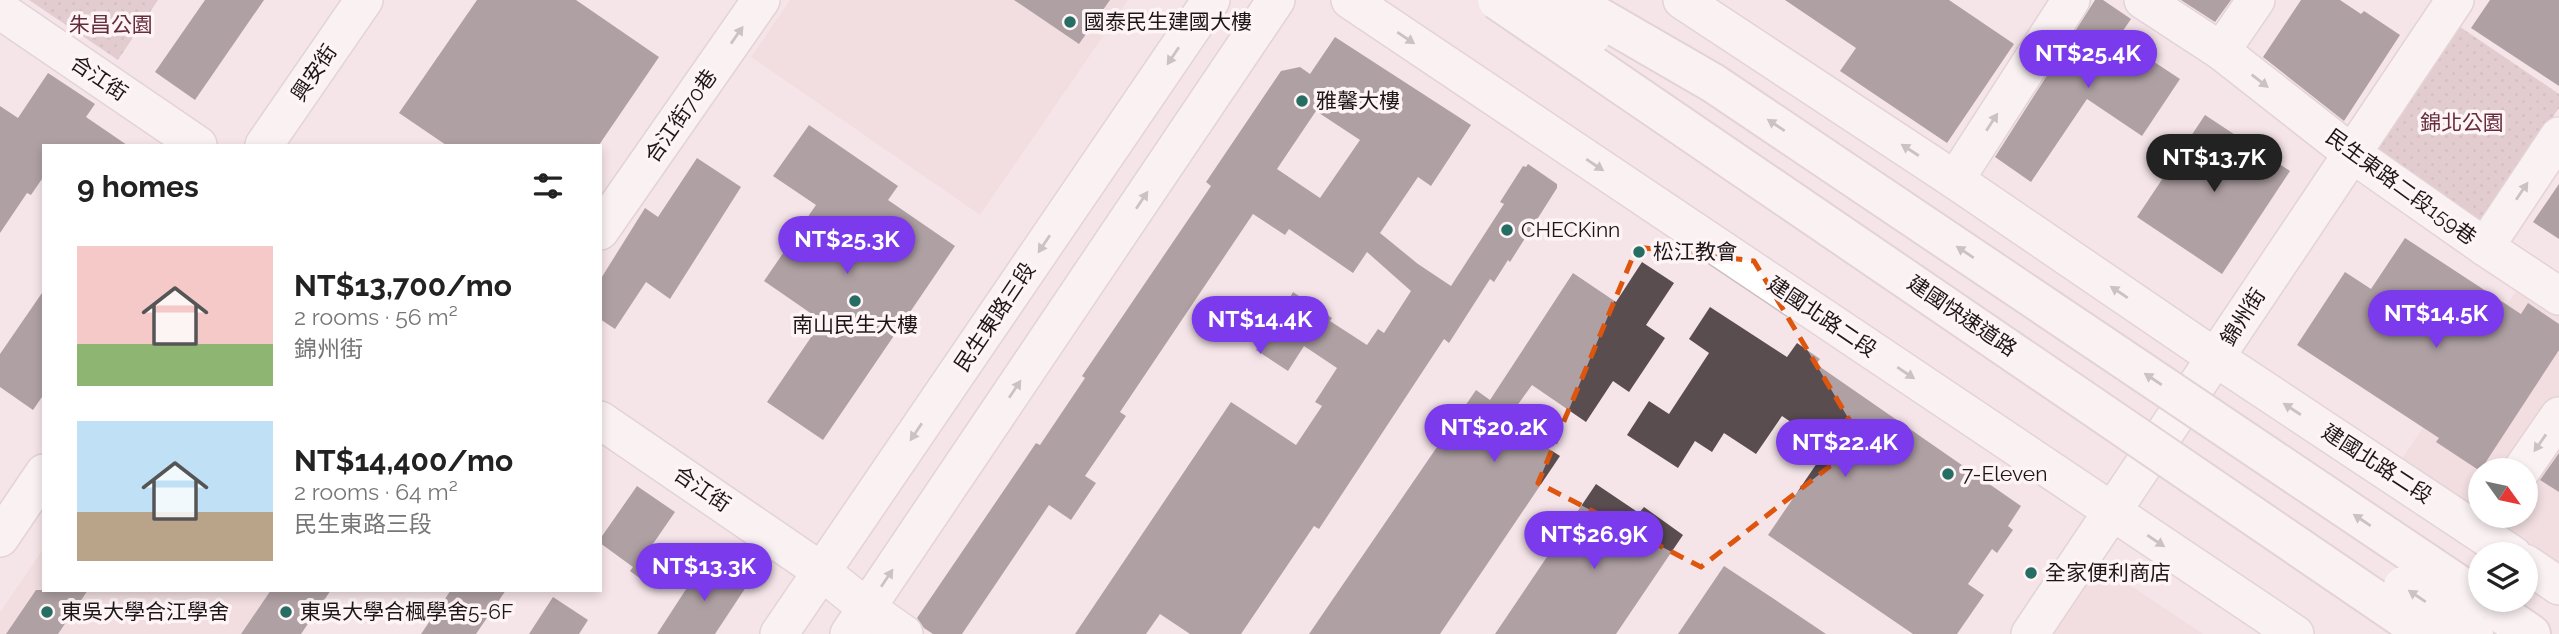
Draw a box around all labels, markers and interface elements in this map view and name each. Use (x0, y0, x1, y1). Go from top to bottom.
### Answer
place label: 國泰民生建國大樓 (1084, 9, 1252, 34)
park label: 朱昌公園 (69, 12, 153, 37)
marker: 國泰民生建國大樓 (1062, 14, 1078, 30)
one-way arrow (730, 26, 744, 44)
one-way arrow (1397, 31, 1415, 45)
pin: NT$25.4K (2016, 31, 2160, 90)
text: NT$25.4K (2035, 39, 2141, 66)
street label: 興安街 (286, 40, 342, 106)
one-way arrow (1166, 47, 1180, 65)
street label: 合江街 (66, 50, 132, 106)
street label: 合江街70巷 (639, 64, 722, 167)
one-way arrow (2251, 73, 2268, 88)
place label: 雅馨大樓 (1316, 88, 1400, 113)
marker: 雅馨大樓 (1294, 93, 1310, 109)
park label: 錦北公園 (2420, 110, 2504, 135)
one-way arrow (1985, 113, 1998, 132)
one-way arrow (1767, 118, 1785, 132)
street label: 民生東路二段159巷 (2321, 124, 2481, 250)
pin: NT$13.7K (2142, 134, 2286, 194)
text: NT$13.7K (2162, 143, 2266, 170)
one-way arrow (1901, 144, 1920, 157)
one-way arrow (1586, 158, 1604, 172)
icon: filters (529, 167, 567, 205)
text: 9 homes (77, 169, 199, 204)
one-way arrow (2515, 182, 2529, 200)
one-way arrow (1135, 190, 1148, 210)
pin: NT$25.3K (775, 216, 919, 276)
place label: CHECKinn (1521, 217, 1620, 242)
marker: CHECKinn (1499, 222, 1515, 238)
text: NT$25.3K (794, 225, 900, 252)
one-way arrow (1038, 234, 1051, 254)
place label: 松江教會 (1653, 239, 1737, 264)
marker: 松江教會 (1631, 244, 1647, 260)
one-way arrow (1955, 246, 1974, 259)
street label: 民生東路三段 (949, 258, 1040, 376)
text: NT$13,700/mo (294, 268, 512, 303)
street label: 建國快速道路 (1903, 270, 2021, 361)
street label: 建國北路二段 (1763, 271, 1881, 362)
icon: home (133, 274, 217, 358)
street label: 錦州街 (2215, 284, 2270, 350)
one-way arrow (2110, 285, 2128, 299)
pin: NT$14.5K (2364, 290, 2508, 350)
marker: 南山民生大樓 (847, 293, 863, 309)
pin: NT$14.4K (1188, 296, 1332, 356)
text: NT$14.5K (2384, 299, 2488, 326)
text: 2 rooms · 56 m² (294, 303, 458, 330)
text: NT$14.4K (1208, 305, 1312, 332)
place label: 南山民生大樓 (792, 312, 918, 337)
text: 錦州街 (294, 335, 363, 362)
one-way arrow (1897, 366, 1915, 380)
one-way arrow (2143, 373, 2163, 386)
one-way arrow (1008, 379, 1021, 399)
one-way arrow (2283, 402, 2302, 415)
pin: NT$20.2K (1422, 405, 1566, 464)
text: NT$20.2K (1441, 413, 1548, 440)
street label: 建國北路二段 (2318, 419, 2437, 508)
pin: NT$22.4K (1773, 420, 1917, 479)
one-way arrow (909, 423, 923, 441)
text: NT$22.4K (1792, 428, 1898, 455)
one-way arrow (2533, 434, 2547, 452)
text: NT$14,400/mo (294, 443, 513, 478)
icon: home (133, 449, 217, 533)
north arrow (2468, 458, 2538, 528)
map controls (2468, 458, 2538, 612)
street label: 合江街 (669, 461, 735, 517)
place label: 7-Eleven (1962, 461, 2047, 486)
marker: 7-Eleven (1940, 466, 1956, 482)
text: 2 rooms · 64 m² (294, 478, 458, 505)
text: 民生東路三段 (294, 510, 432, 537)
pin: NT$26.9K (1522, 512, 1666, 571)
one-way arrow (2353, 513, 2371, 527)
text: NT$26.9K (1540, 520, 1648, 547)
one-way arrow (2147, 534, 2166, 547)
button: layers (2468, 542, 2538, 612)
pin: NT$13.3K (632, 544, 776, 603)
text: NT$13.3K (652, 552, 756, 579)
place label: 全家便利商店 (2045, 560, 2171, 585)
marker: 全家便利商店 (2023, 565, 2039, 581)
one-way arrow (881, 568, 894, 587)
one-way arrow (2408, 589, 2426, 603)
place label: 東吳大學合江學舍 (61, 599, 229, 624)
place label: 東吳大學合楓學舍5-6F (300, 599, 513, 624)
marker: 東吳大學合江學舍 (39, 604, 55, 620)
marker: 東吳大學合楓學舍5-6F (278, 604, 294, 620)

